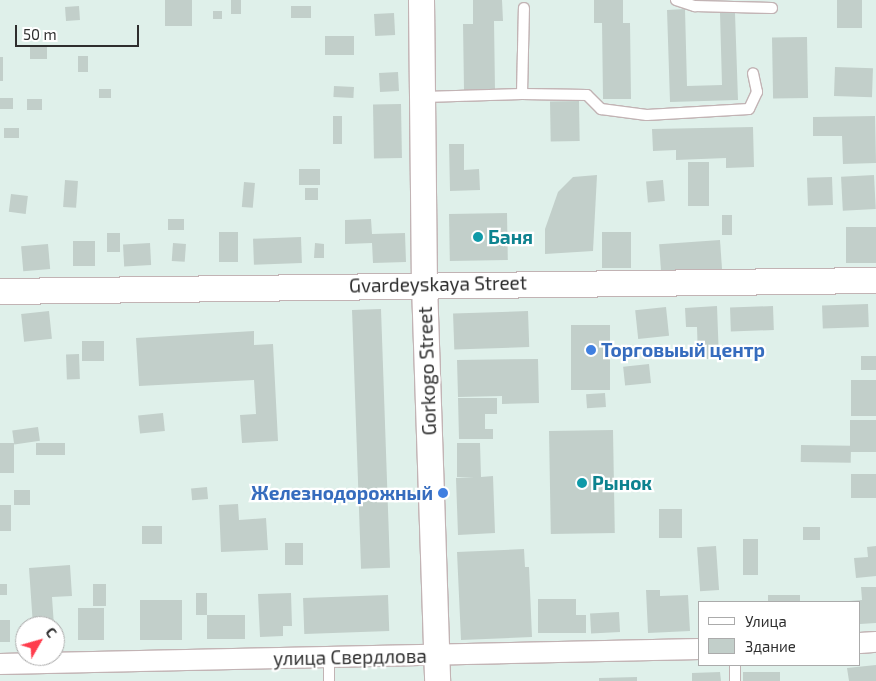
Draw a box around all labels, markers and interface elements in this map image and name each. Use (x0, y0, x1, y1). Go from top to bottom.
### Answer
scale bar (18, 15, 141, 47)
text: 50 m (23, 25, 57, 43)
place label: Баня (488, 226, 533, 248)
marker: Баня (472, 231, 484, 243)
street label: Gvardeyskaya Street (349, 271, 527, 297)
street label: Gorkogo Street (413, 306, 441, 436)
place label: Торговыый центр (601, 339, 765, 361)
marker: Торговыый центр (585, 344, 597, 356)
place label: Рынок (592, 472, 652, 494)
marker: Рынок (576, 477, 588, 489)
place label: Железнодорожный (251, 482, 433, 504)
marker: Железнодорожный (437, 487, 449, 499)
legend (698, 601, 861, 666)
text: Улица (745, 612, 787, 630)
north arrow (15, 616, 65, 666)
text: С (42, 624, 61, 641)
text: Здание (745, 637, 796, 655)
street label: улица Свердлова (273, 644, 427, 670)

